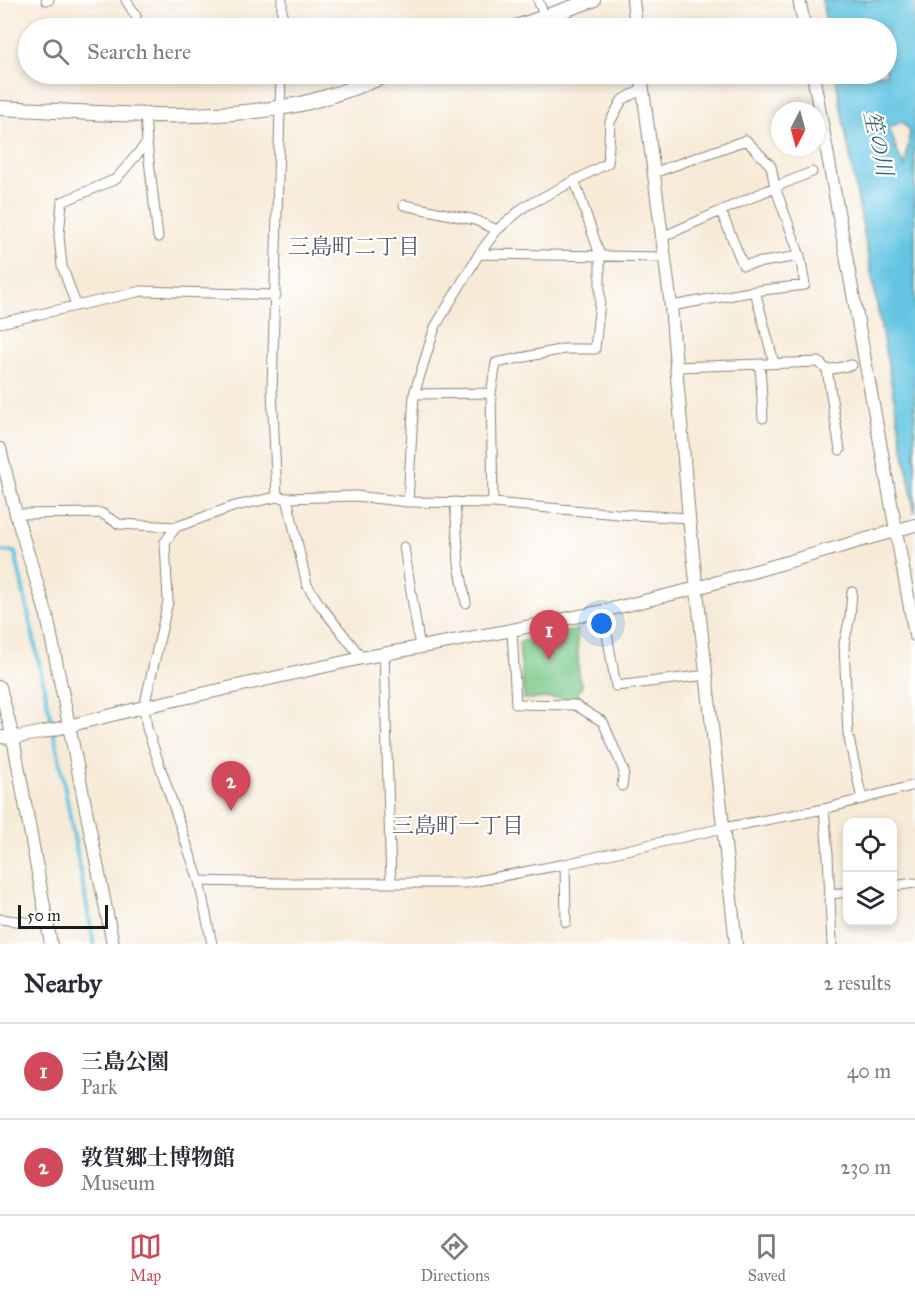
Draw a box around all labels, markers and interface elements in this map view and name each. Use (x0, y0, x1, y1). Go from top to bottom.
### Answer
search box (18, 18, 897, 84)
icon: search (39, 35, 72, 68)
text: Search here (87, 38, 191, 65)
north arrow (771, 102, 825, 156)
water label: 笙の川 (858, 108, 899, 180)
district label: 三島町二丁目 (288, 233, 420, 260)
your location (587, 609, 616, 638)
pin: 1 (530, 610, 568, 660)
pin: 2 (212, 762, 250, 811)
district label: 三島町一丁目 (392, 812, 524, 839)
map controls (843, 818, 897, 926)
button: locate (843, 818, 897, 872)
button: layers (843, 872, 897, 926)
scale bar (18, 902, 108, 930)
text: 50 m (27, 906, 61, 925)
text: Nearby (24, 967, 102, 999)
text: 2 results (823, 971, 891, 995)
text: 三島公園 (81, 1048, 169, 1075)
text: 1 (40, 1059, 47, 1083)
text: 40 m (847, 1059, 891, 1083)
text: Park (81, 1075, 117, 1099)
text: 敦賀郷土博物館 (81, 1144, 235, 1171)
text: 2 (39, 1155, 48, 1179)
text: 230 m (840, 1155, 891, 1179)
text: Museum (81, 1171, 155, 1195)
tab: Map (129, 1230, 162, 1285)
tab: Directions (420, 1230, 489, 1285)
tab: Saved (748, 1230, 786, 1285)

